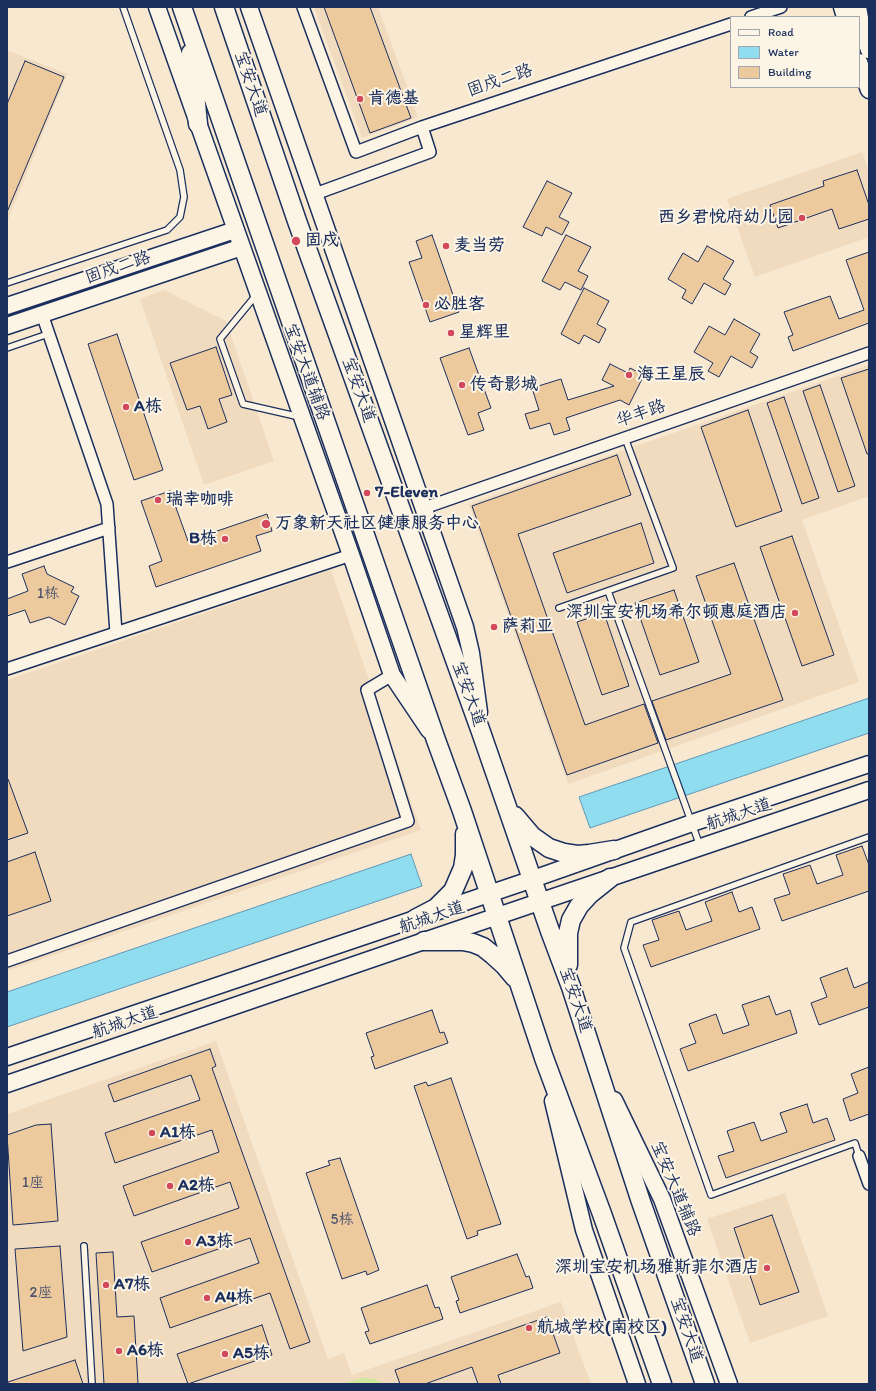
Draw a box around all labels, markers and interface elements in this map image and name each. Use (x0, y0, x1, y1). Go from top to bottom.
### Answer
legend (730, 16, 860, 88)
text: Road (768, 25, 794, 39)
text: Water (768, 45, 799, 59)
street label: 宝安大道 (229, 49, 271, 119)
street label: 固戍二路 (465, 60, 535, 102)
text: Building (768, 65, 811, 79)
place label: 肯德基 (368, 89, 419, 109)
marker: 肯德基 (355, 94, 365, 104)
place label: 西乡君悦府幼儿园 (658, 208, 794, 228)
marker: 西乡君悦府幼儿园 (797, 213, 807, 223)
place label: 固戍 (305, 231, 339, 251)
marker: 固戍 (290, 235, 302, 247)
place label: 麦当劳 (454, 236, 505, 256)
marker: 麦当劳 (441, 241, 451, 251)
street label: 固戍二路 (83, 247, 153, 289)
place label: 必胜客 (434, 295, 485, 315)
marker: 必胜客 (421, 300, 431, 310)
street label: 宝安大道辅路 (279, 321, 333, 423)
place label: 星辉里 (459, 323, 510, 343)
marker: 星辉里 (446, 328, 456, 338)
street label: 宝安大道 (337, 355, 379, 425)
place label: 海王星辰 (637, 365, 705, 385)
marker: 海王星辰 (624, 370, 634, 380)
place label: 传奇影城 (470, 375, 538, 395)
marker: 传奇影城 (457, 380, 467, 390)
street label: 华丰路 (614, 396, 668, 432)
place label: A栋 (134, 397, 162, 417)
marker: A栋 (121, 402, 131, 412)
place label: 7-Eleven (375, 483, 438, 503)
marker: 7-Eleven (362, 488, 372, 498)
place label: 瑞幸咖啡 (166, 490, 234, 510)
marker: 瑞幸咖啡 (153, 495, 163, 505)
place label: 万象新天社区健康服务中心 (275, 514, 479, 534)
marker: 万象新天社区健康服务中心 (260, 518, 272, 530)
place label: B栋 (189, 529, 217, 549)
marker: B栋 (220, 534, 230, 544)
house number: 1栋 (37, 585, 59, 603)
place label: 深圳宝安机场希尔顿惠庭酒店 (566, 603, 787, 623)
marker: 深圳宝安机场希尔顿惠庭酒店 (790, 608, 800, 618)
place label: 萨莉亚 (502, 617, 553, 637)
marker: 萨莉亚 (489, 622, 499, 632)
street label: 宝安大道 (447, 659, 489, 729)
street label: 航城大道 (704, 794, 774, 836)
street label: 航城大道 (397, 897, 467, 939)
street label: 宝安大道 (554, 965, 596, 1035)
street label: 航城大道 (90, 1002, 160, 1044)
place label: A1栋 (160, 1123, 196, 1143)
marker: A1栋 (147, 1128, 157, 1138)
street label: 宝安大道辅路 (646, 1138, 704, 1240)
house number: 1座 (22, 1174, 44, 1192)
place label: A2栋 (178, 1176, 215, 1196)
marker: A2栋 (165, 1181, 175, 1191)
house number: 5栋 (331, 1211, 353, 1229)
place label: A3栋 (196, 1232, 233, 1252)
marker: A3栋 (183, 1237, 193, 1247)
place label: 深圳宝安机场雅斯菲尔酒店 (555, 1258, 759, 1278)
marker: 深圳宝安机场雅斯菲尔酒店 (762, 1263, 772, 1273)
place label: A7栋 (114, 1275, 150, 1295)
marker: A7栋 (101, 1280, 111, 1290)
house number: 2座 (30, 1284, 52, 1302)
place label: A4栋 (215, 1288, 253, 1308)
marker: A4栋 (202, 1293, 212, 1303)
street label: 宝安大道 (665, 1295, 707, 1365)
place label: 航城学校(南校区) (537, 1318, 667, 1338)
marker: 航城学校(南校区) (524, 1323, 534, 1333)
place label: A6栋 (127, 1341, 164, 1361)
place label: A5栋 (233, 1344, 270, 1364)
marker: A6栋 (114, 1346, 124, 1356)
marker: A5栋 (220, 1349, 230, 1359)

